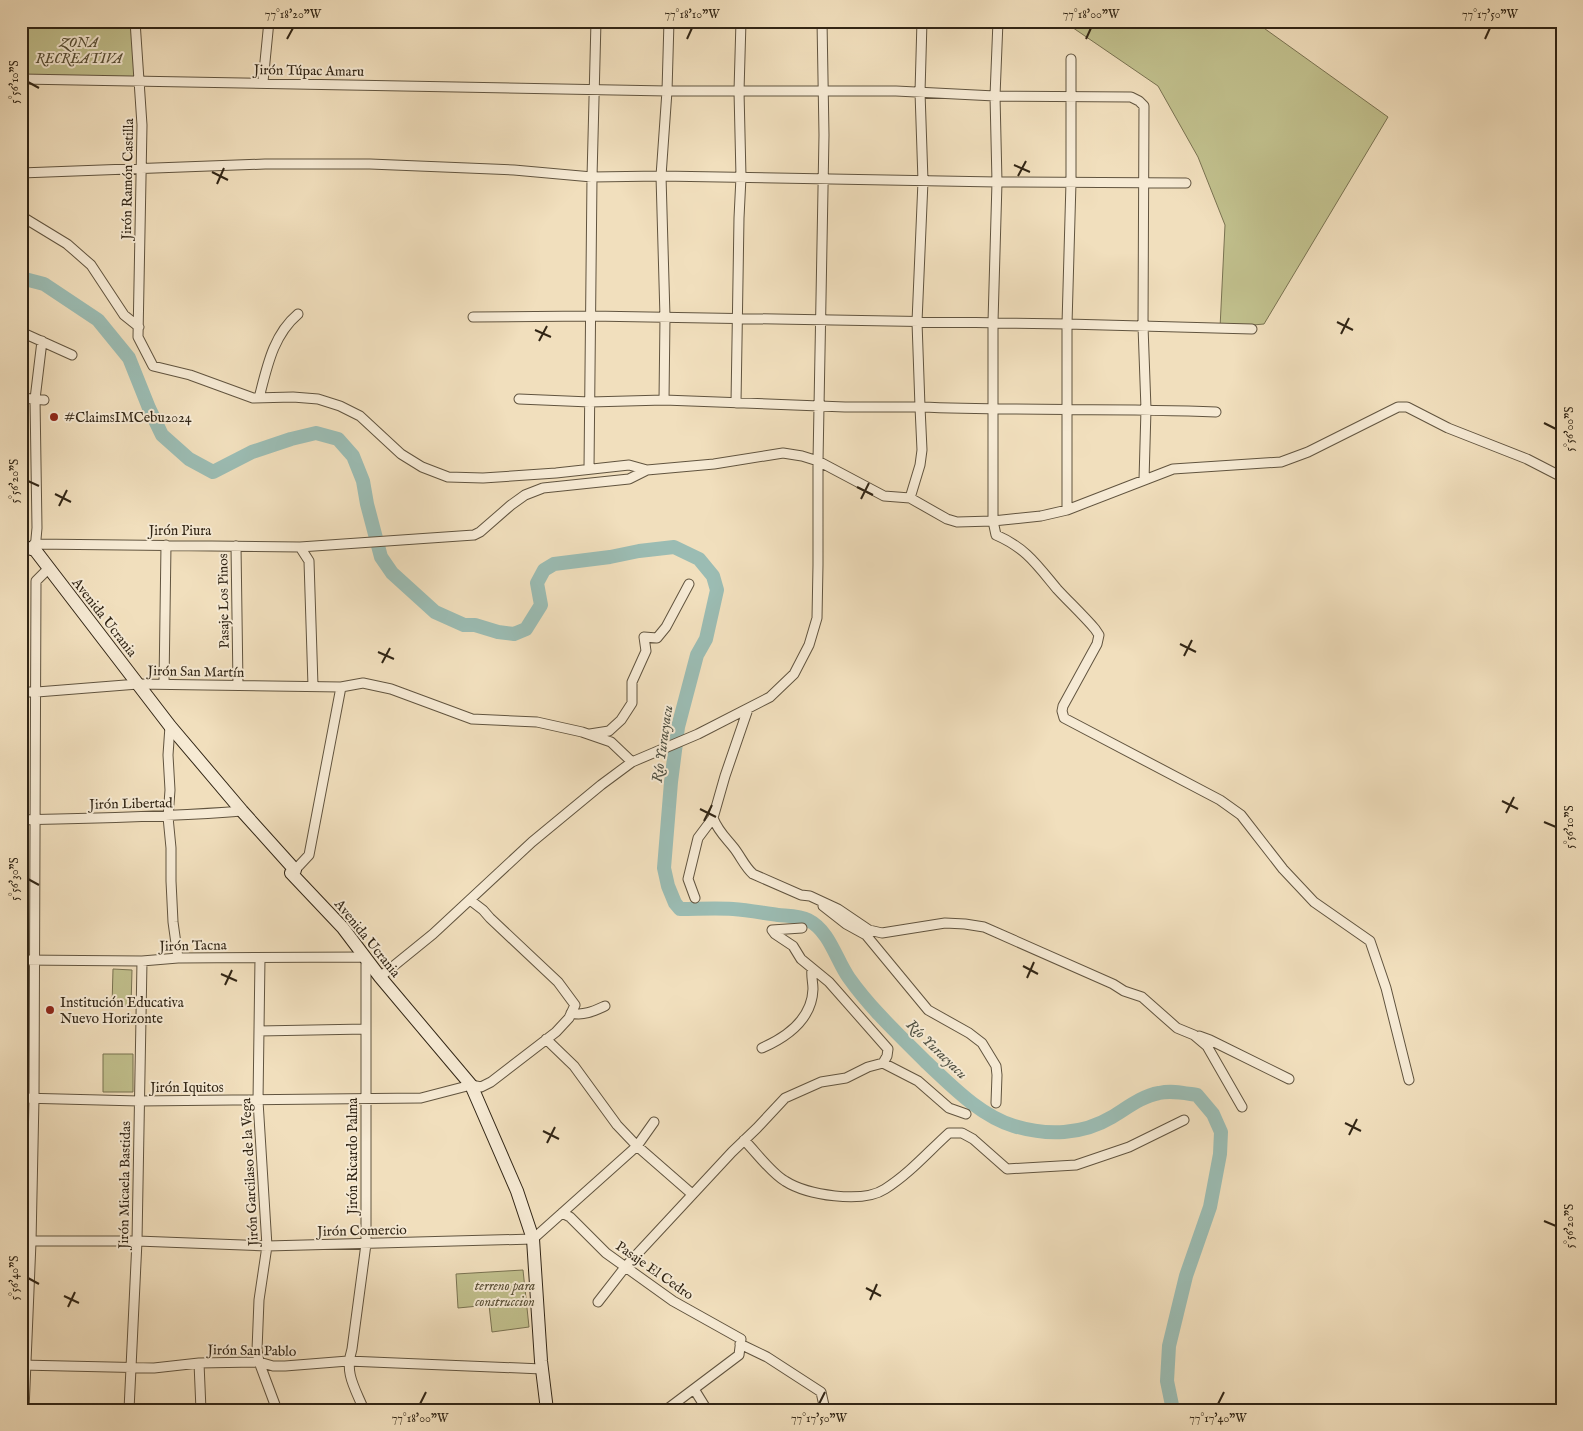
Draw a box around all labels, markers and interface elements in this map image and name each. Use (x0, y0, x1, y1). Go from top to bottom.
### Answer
text: 77°18'20"W (265, 7, 322, 22)
text: 77°18'10"W (664, 7, 720, 22)
text: 77°18'00"W (1063, 7, 1120, 22)
text: 77°17'50"W (1462, 7, 1519, 22)
park label: ZONA RECREATIVA (35, 34, 124, 68)
text: 5°56'10"S (7, 60, 22, 104)
street label: Jirón Túpac Amaru (252, 61, 364, 81)
street label: Jirón Ramón Castilla (118, 117, 138, 242)
text: 5°56'00"S (1562, 407, 1577, 451)
place label: #ClaimsIMCebu2024 (64, 409, 192, 427)
marker: #ClaimsIMCebu2024 (48, 411, 60, 423)
text: 5°56'20"S (7, 459, 22, 503)
street label: Jirón Piura (147, 522, 212, 540)
street label: Pasaje Los Pinos (214, 553, 234, 649)
street label: Avenida Ucrania (67, 574, 141, 661)
street label: Jirón San Martín (146, 662, 245, 682)
water label: Río Yuracyacu (648, 704, 677, 784)
street label: Jirón Libertad (87, 794, 173, 814)
text: 5°56'10"S (1562, 805, 1577, 849)
text: 5°56'30"S (7, 857, 22, 901)
street label: Avenida Ucrania (330, 895, 405, 982)
street label: Jirón Tacna (157, 936, 228, 956)
place label: Institución Educativa Nuevo Horizonte (60, 994, 185, 1028)
marker: Institución Educativa Nuevo Horizonte (44, 1004, 56, 1016)
water label: Río Yuracyacu (902, 1015, 971, 1083)
street label: Jirón Iquitos (148, 1079, 224, 1097)
street label: Jirón Garcilaso de la Vega (237, 1096, 263, 1249)
street label: Jirón Ricardo Palma (344, 1097, 362, 1216)
street label: Jirón Micaela Bastidas (115, 1121, 135, 1251)
text: 5°56'20"S (1562, 1204, 1577, 1248)
street label: Jirón Comercio (315, 1221, 407, 1241)
street label: Pasaje El Cedro (612, 1237, 697, 1305)
text: 5°56'40"S (7, 1256, 22, 1300)
park label: terreno para construccion (475, 1277, 535, 1311)
street label: Jirón San Pablo (205, 1341, 297, 1361)
text: 77°18'00"W (392, 1411, 449, 1426)
text: 77°17'50"W (791, 1411, 848, 1426)
text: 77°17'40"W (1189, 1411, 1247, 1426)

